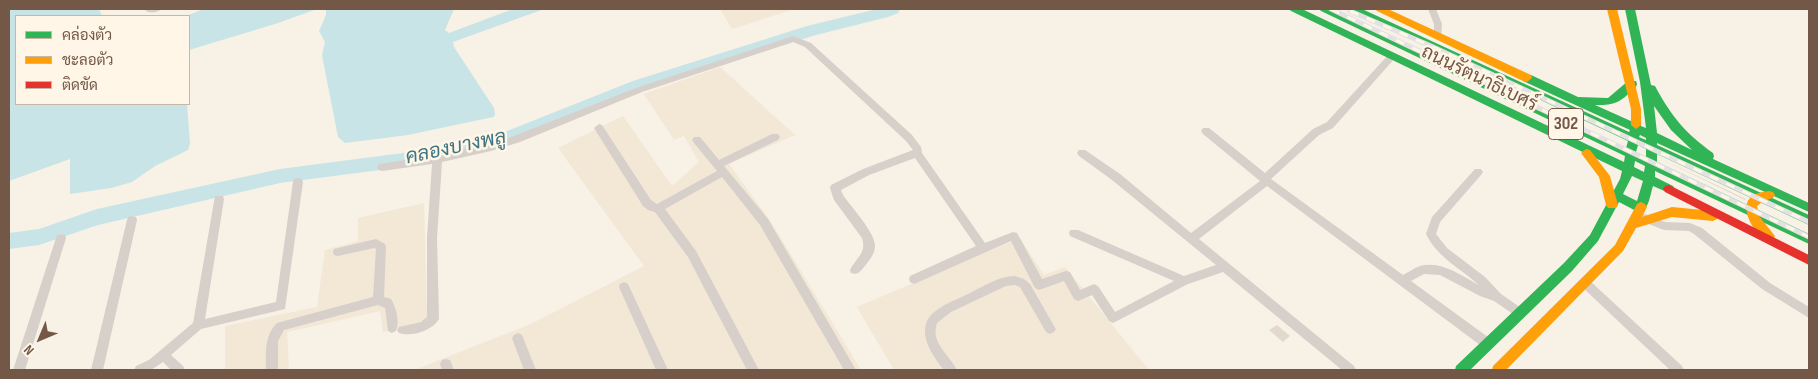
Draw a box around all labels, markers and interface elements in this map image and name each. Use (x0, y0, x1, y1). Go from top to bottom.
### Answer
legend (15, 15, 190, 105)
text: คล่องตัว (62, 26, 112, 45)
street label: ถนนรัตนาธิเบศร์ (1417, 41, 1541, 117)
text: ชะลอตัว (62, 51, 113, 70)
text: ติดขัด (62, 76, 98, 95)
road number: 302 (1548, 108, 1584, 140)
water label: คลองบางพลู (404, 126, 508, 170)
north arrow (15, 314, 65, 364)
text: N (20, 341, 38, 359)

